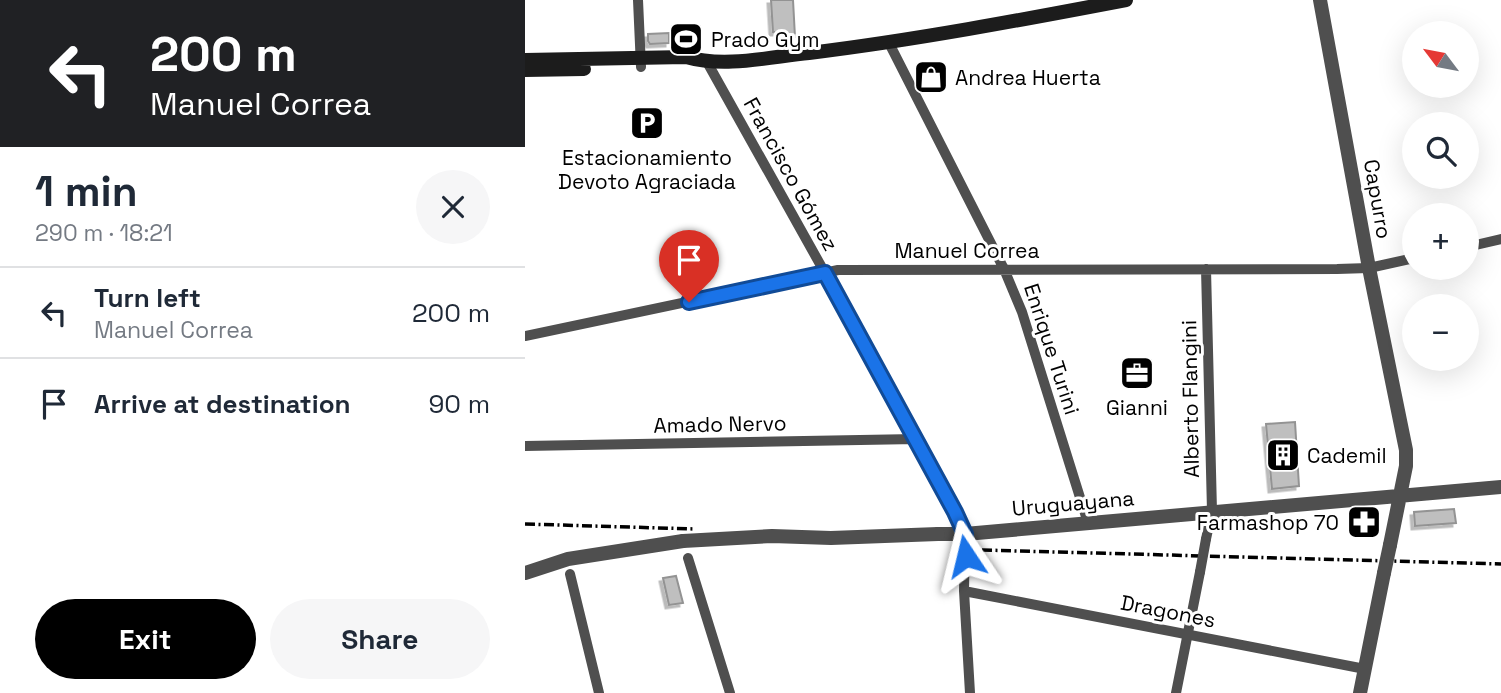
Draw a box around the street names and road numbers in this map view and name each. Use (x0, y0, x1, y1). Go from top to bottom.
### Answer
street label: Francisco Gómez (738, 92, 844, 256)
street label: Capurro (1358, 157, 1398, 241)
street label: Manuel Correa (894, 237, 1040, 264)
street label: Enrique Turini (1018, 280, 1086, 418)
street label: Alberto Flangini (1175, 320, 1205, 478)
street label: Amado Nervo (653, 409, 787, 439)
street label: Uruguayana (1011, 484, 1135, 522)
street label: Dragones (1118, 589, 1218, 633)

